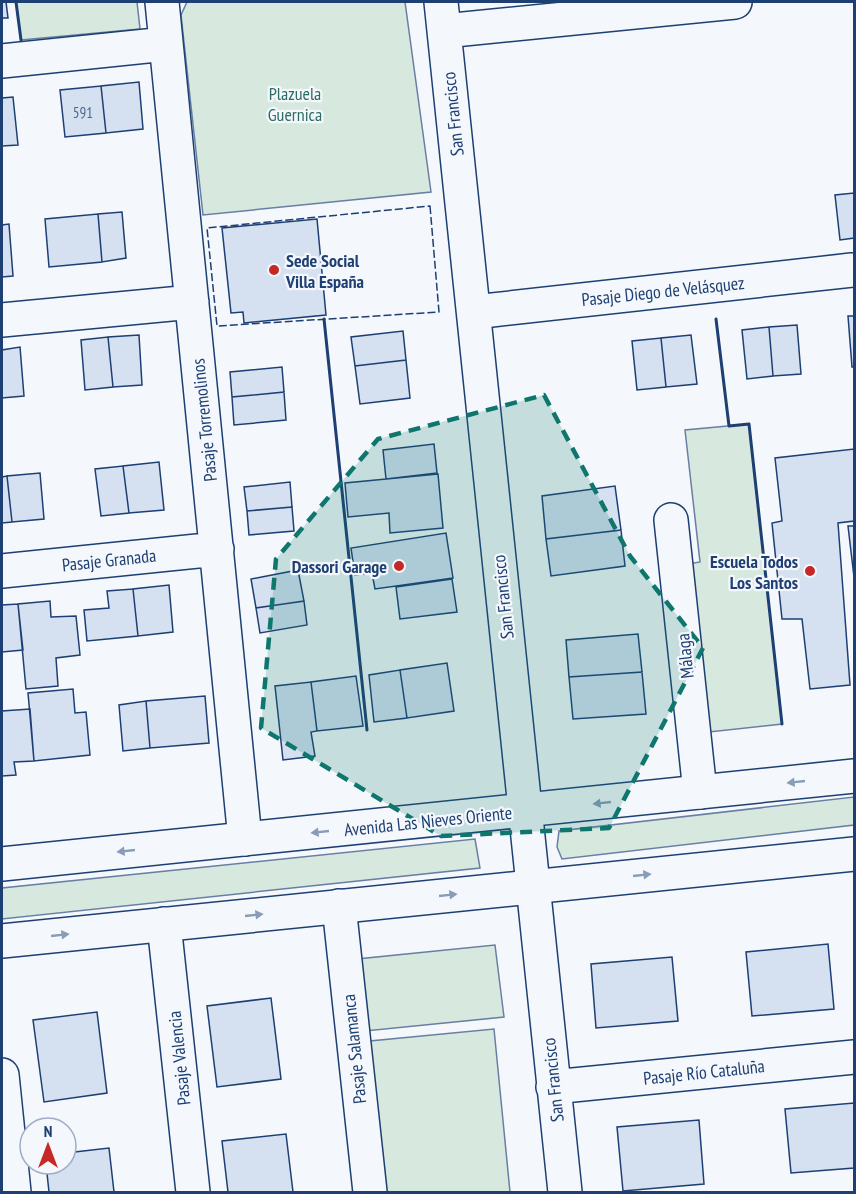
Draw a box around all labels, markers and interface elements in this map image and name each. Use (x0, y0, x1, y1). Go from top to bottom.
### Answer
street label: San Francisco (437, 71, 469, 157)
park label: Plazuela Guernica (268, 82, 322, 126)
house number: 591 (73, 103, 93, 122)
place label: Sede Social Villa España (285, 249, 364, 293)
marker: Sede Social Villa España (267, 263, 281, 277)
street label: Pasaje Diego de Velásquez (580, 271, 746, 311)
street label: Pasaje Torremolinos (186, 357, 222, 483)
street label: Pasaje Granada (61, 544, 157, 576)
place label: Escuela Todos Los Santos (710, 550, 798, 594)
street label: San Francisco (487, 554, 519, 640)
place label: Dassori Garage (292, 555, 387, 578)
marker: Dassori Garage (392, 559, 406, 573)
marker: Escuela Todos Los Santos (803, 564, 817, 578)
street label: Málaga (671, 632, 699, 680)
one-way arrow (787, 777, 806, 787)
one-way arrow (593, 798, 612, 807)
street label: Avenida Las Nieves Oriente (343, 801, 513, 841)
one-way arrow (311, 827, 330, 837)
one-way arrow (117, 846, 136, 856)
one-way arrow (632, 871, 651, 880)
one-way arrow (438, 890, 457, 900)
one-way arrow (244, 910, 263, 920)
one-way arrow (50, 930, 69, 940)
street label: Pasaje Salamanca (337, 993, 371, 1105)
street label: Pasaje Valencia (163, 1010, 195, 1106)
street label: San Francisco (537, 1037, 569, 1123)
street label: Pasaje Río Cataluña (642, 1054, 766, 1090)
north arrow (18, 1116, 78, 1176)
text: N (44, 1121, 52, 1141)

